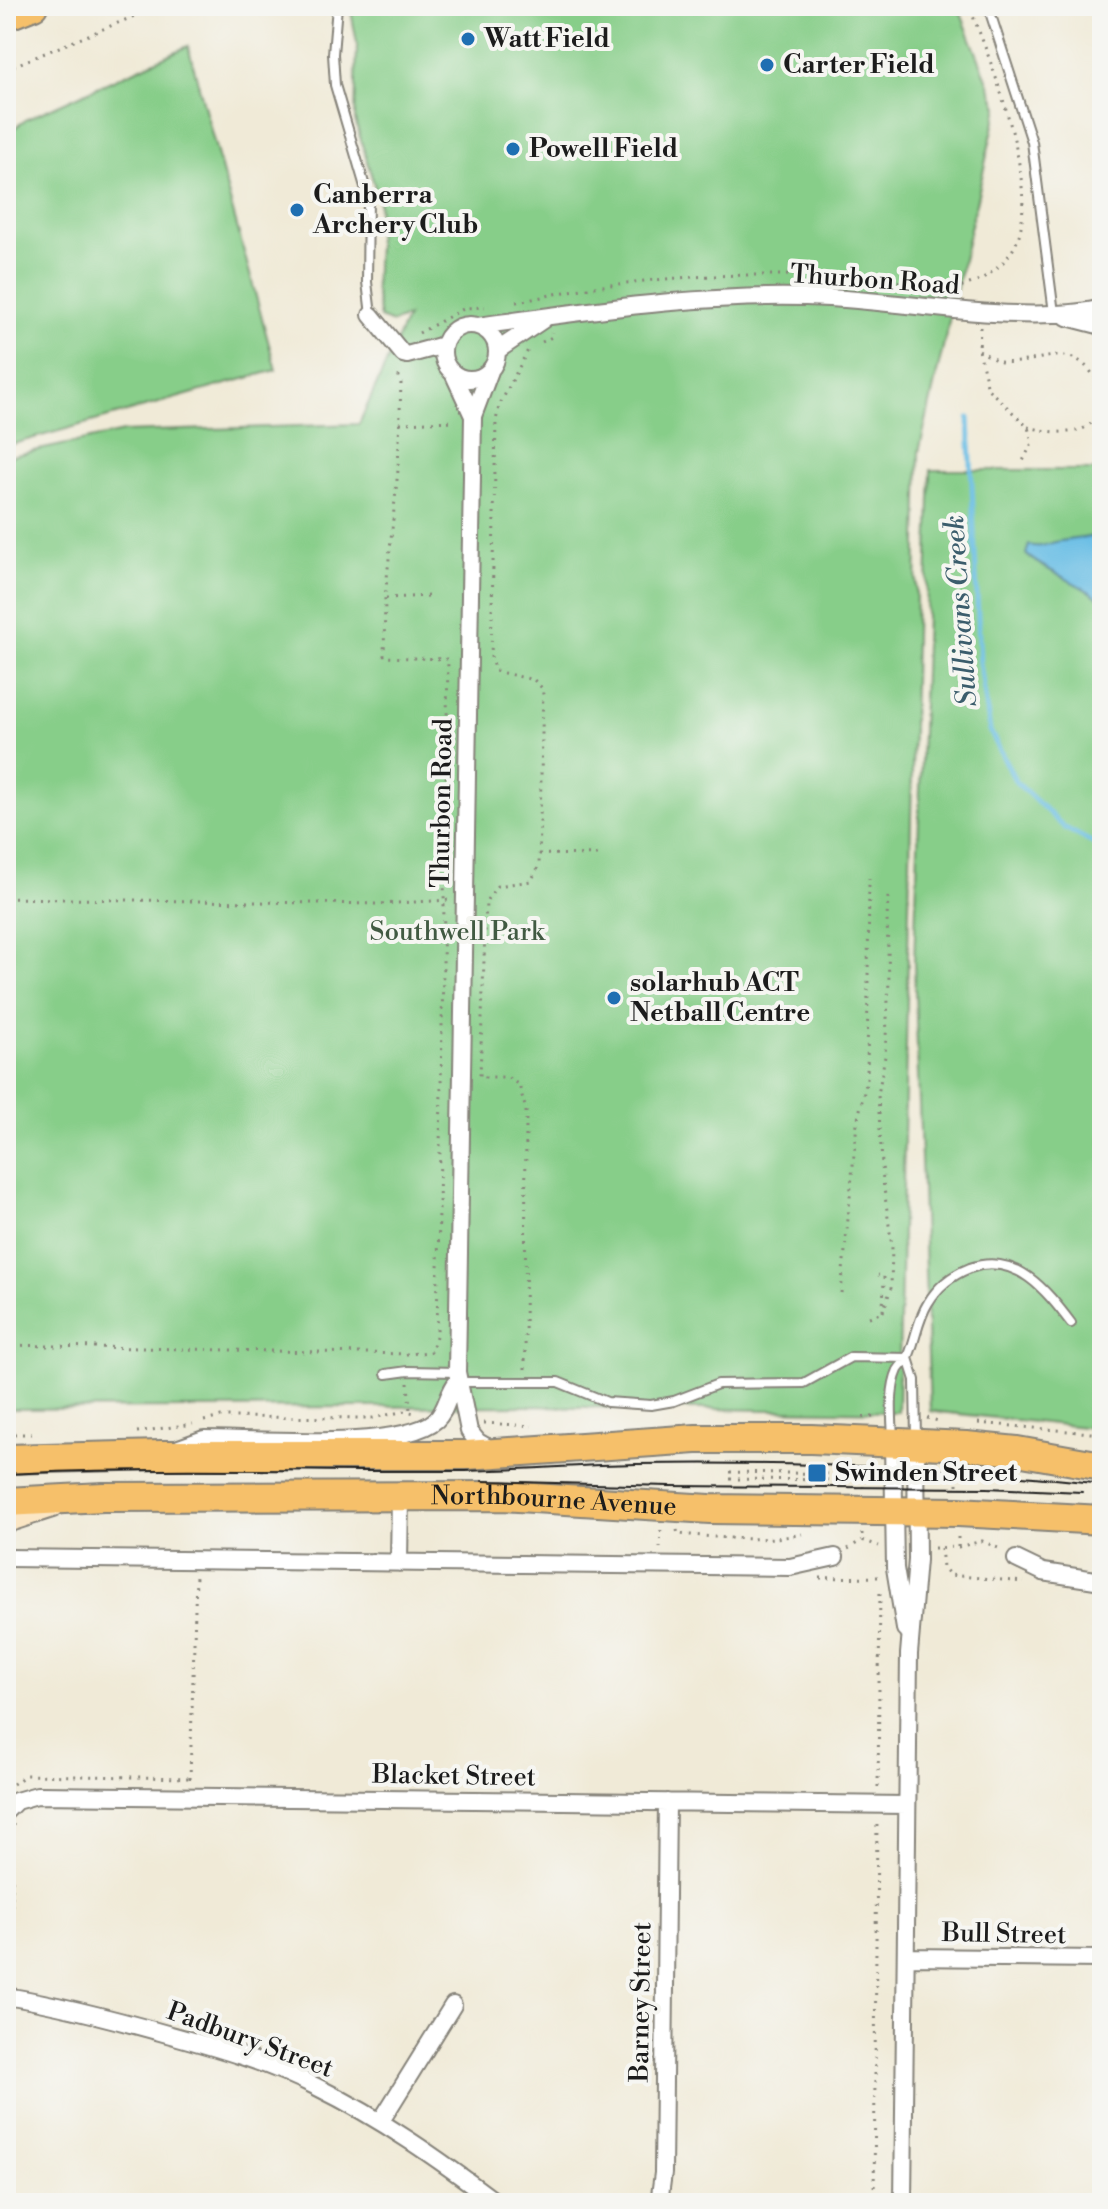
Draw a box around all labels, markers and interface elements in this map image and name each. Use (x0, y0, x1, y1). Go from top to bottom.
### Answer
place label: Watt Field (483, 23, 610, 55)
marker: Watt Field (459, 30, 477, 48)
place label: Carter Field (783, 49, 935, 81)
marker: Carter Field (758, 56, 776, 74)
place label: Powell Field (529, 133, 678, 165)
marker: Powell Field (504, 140, 522, 158)
place label: Canberra Archery Club (312, 179, 478, 241)
marker: Canberra Archery Club (288, 201, 306, 219)
street label: Thurbon Road (789, 258, 961, 302)
water label: Sullivans Creek (937, 514, 985, 708)
street label: Thurbon Road (425, 718, 459, 888)
park label: Southwell Park (370, 916, 546, 948)
place label: solarhub ACT Netball Centre (630, 967, 810, 1029)
marker: solarhub ACT Netball Centre (605, 989, 623, 1007)
place label: Swinden Street (835, 1457, 1018, 1489)
marker: Swinden Street (806, 1462, 828, 1484)
street label: Northbourne Avenue (431, 1480, 678, 1523)
street label: Blacket Street (371, 1759, 536, 1793)
street label: Bull Street (940, 1917, 1067, 1951)
street label: Barney Street (624, 1922, 658, 2083)
street label: Padbury Street (162, 1995, 338, 2085)

